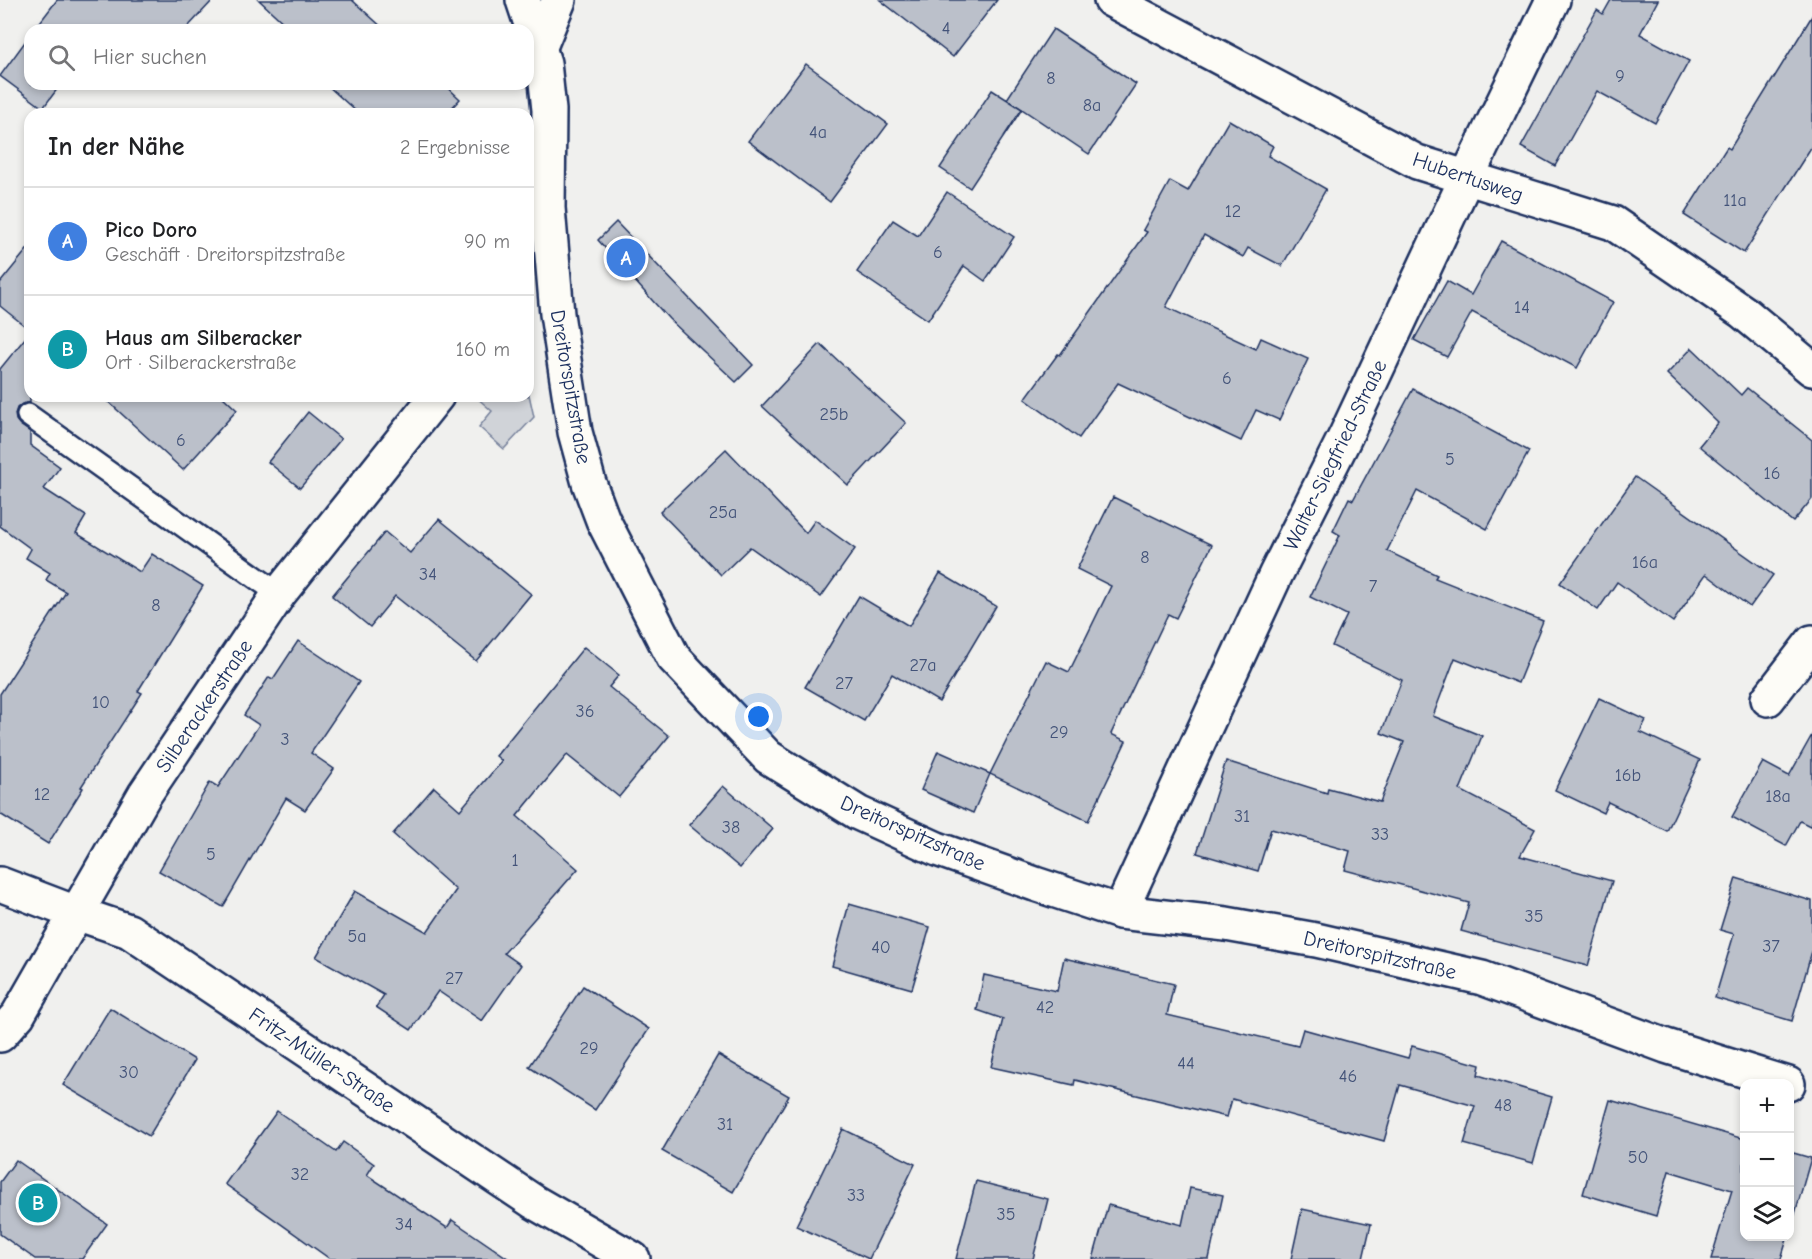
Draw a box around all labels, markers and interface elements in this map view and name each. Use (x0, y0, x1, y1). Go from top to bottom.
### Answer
house number: 4 (942, 18, 950, 39)
search box (24, 24, 534, 90)
icon: search (45, 41, 78, 74)
text: Hier suchen (93, 44, 207, 70)
house number: 9 (1615, 66, 1625, 87)
house number: 8 (1046, 68, 1056, 89)
house number: 8a (1083, 95, 1101, 116)
house number: 4a (809, 122, 827, 143)
text: In der Nähe (48, 132, 185, 162)
text: 2 Ergebnisse (400, 136, 510, 159)
street label: Hubertusweg (1410, 147, 1526, 207)
house number: 11a (1723, 190, 1747, 211)
house number: 12 (1225, 201, 1241, 222)
text: Pico Doro (105, 217, 197, 243)
text: A (62, 230, 73, 253)
text: 90 m (464, 230, 510, 253)
pin: A (606, 236, 646, 280)
house number: 6 (933, 242, 943, 263)
text: Geschäft · Dreitorspitzstraße (105, 243, 345, 266)
house number: 14 (1514, 297, 1530, 318)
street label: Dreitorspitzstraße (546, 308, 596, 466)
text: Haus am Silberacker (105, 325, 302, 351)
text: B (61, 338, 74, 361)
text: 160 m (456, 338, 510, 361)
text: Ort · Silberackerstraße (105, 351, 296, 374)
street label: Walter-Siegfried-Straße (1278, 356, 1392, 554)
house number: 6 (1222, 368, 1232, 389)
house number: 25b (820, 404, 848, 425)
house number: 6 (176, 430, 186, 451)
house number: 5 (1445, 449, 1455, 470)
house number: 16 (1764, 463, 1780, 484)
house number: 25a (709, 502, 737, 523)
house number: 8 (1140, 547, 1150, 568)
house number: 16a (1632, 552, 1658, 573)
house number: 34 (419, 564, 437, 585)
house number: 7 (1369, 576, 1378, 597)
house number: 8 (151, 595, 161, 616)
street label: Silberackerstraße (151, 635, 257, 777)
house number: 27a (909, 655, 937, 676)
house number: 27 (835, 673, 853, 694)
house number: 10 (92, 692, 110, 713)
house number: 36 (576, 701, 594, 722)
your location (744, 702, 773, 731)
house number: 29 (1050, 722, 1068, 743)
house number: 3 (280, 729, 290, 750)
house number: 16b (1615, 765, 1641, 786)
house number: 12 (34, 784, 50, 805)
house number: 18a (1765, 786, 1791, 807)
street label: Dreitorspitzstraße (837, 790, 989, 876)
house number: 31 (1234, 806, 1250, 827)
house number: 38 (722, 817, 740, 838)
house number: 33 (1371, 824, 1389, 845)
house number: 5 (206, 844, 216, 865)
house number: 1 (511, 850, 519, 871)
house number: 35 (1525, 906, 1543, 927)
house number: 5a (347, 926, 367, 947)
street label: Dreitorspitzstraße (1301, 926, 1459, 984)
house number: 37 (1762, 936, 1780, 957)
house number: 40 (871, 937, 891, 958)
house number: 27 (445, 968, 463, 989)
house number: 42 (1036, 997, 1054, 1018)
street label: Fritz-Müller-Straße (245, 1002, 399, 1118)
house number: 29 (580, 1038, 598, 1059)
house number: 44 (1177, 1053, 1195, 1074)
house number: 30 (119, 1062, 139, 1083)
house number: 46 (1339, 1066, 1357, 1087)
map controls (1740, 1079, 1794, 1241)
button: + (1740, 1079, 1794, 1133)
house number: 48 (1494, 1095, 1512, 1116)
house number: 31 (717, 1114, 733, 1135)
button: − (1740, 1133, 1794, 1187)
house number: 50 (1628, 1147, 1648, 1168)
house number: 32 (291, 1164, 309, 1185)
pin: B (18, 1180, 57, 1226)
house number: 33 (847, 1185, 865, 1206)
button: layers (1740, 1187, 1794, 1241)
house number: 35 (997, 1204, 1015, 1225)
house number: 34 (395, 1214, 413, 1235)

